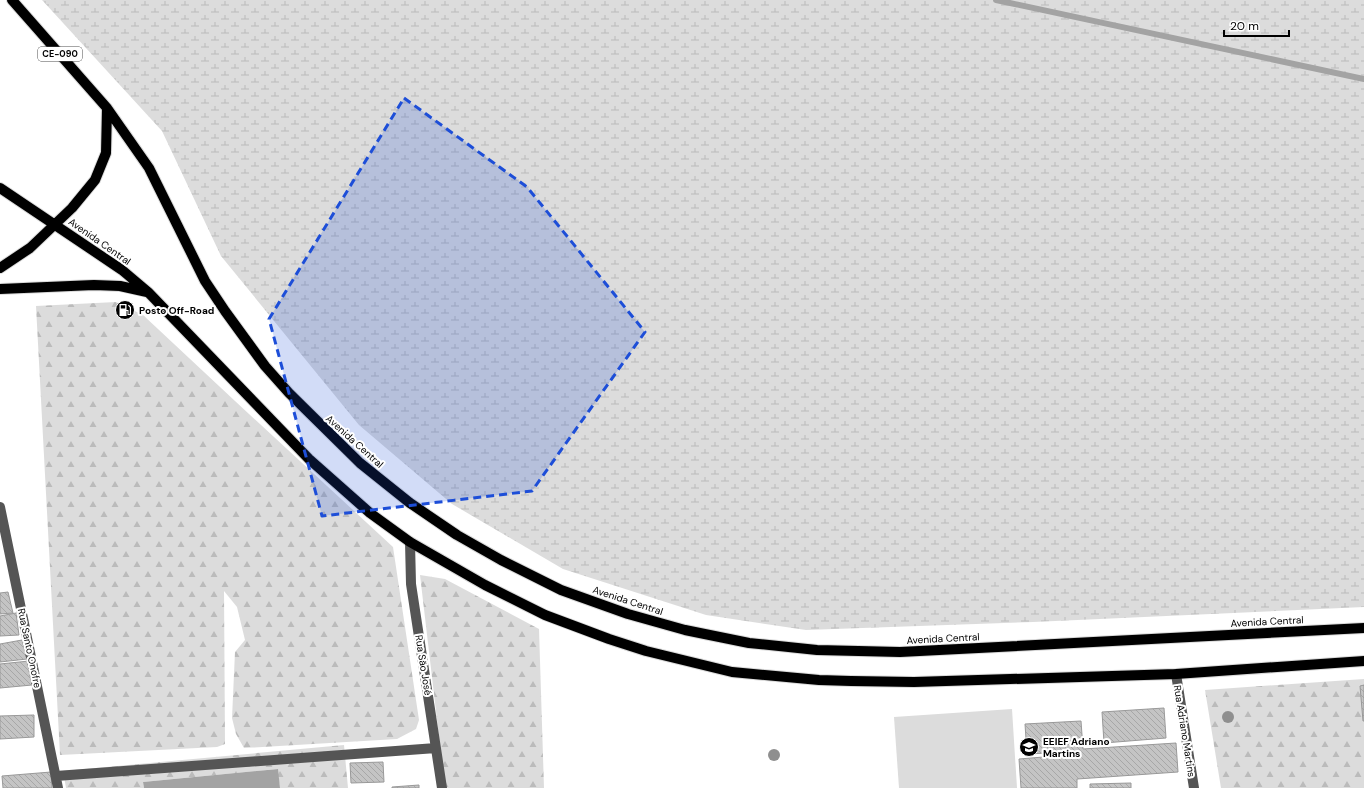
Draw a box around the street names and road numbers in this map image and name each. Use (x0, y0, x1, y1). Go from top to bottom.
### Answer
road number: CE-090 (38, 47, 82, 61)
street label: Avenida Central (66, 215, 133, 268)
street label: Avenida Central (323, 412, 386, 471)
street label: Avenida Central (591, 583, 665, 618)
street label: Rua Santo Onofre (15, 607, 44, 689)
street label: Avenida Central (1230, 613, 1304, 630)
street label: Avenida Central (906, 630, 980, 647)
street label: Rua São José (412, 634, 435, 697)
street label: Rua Adriano Martins (1171, 684, 1198, 778)

